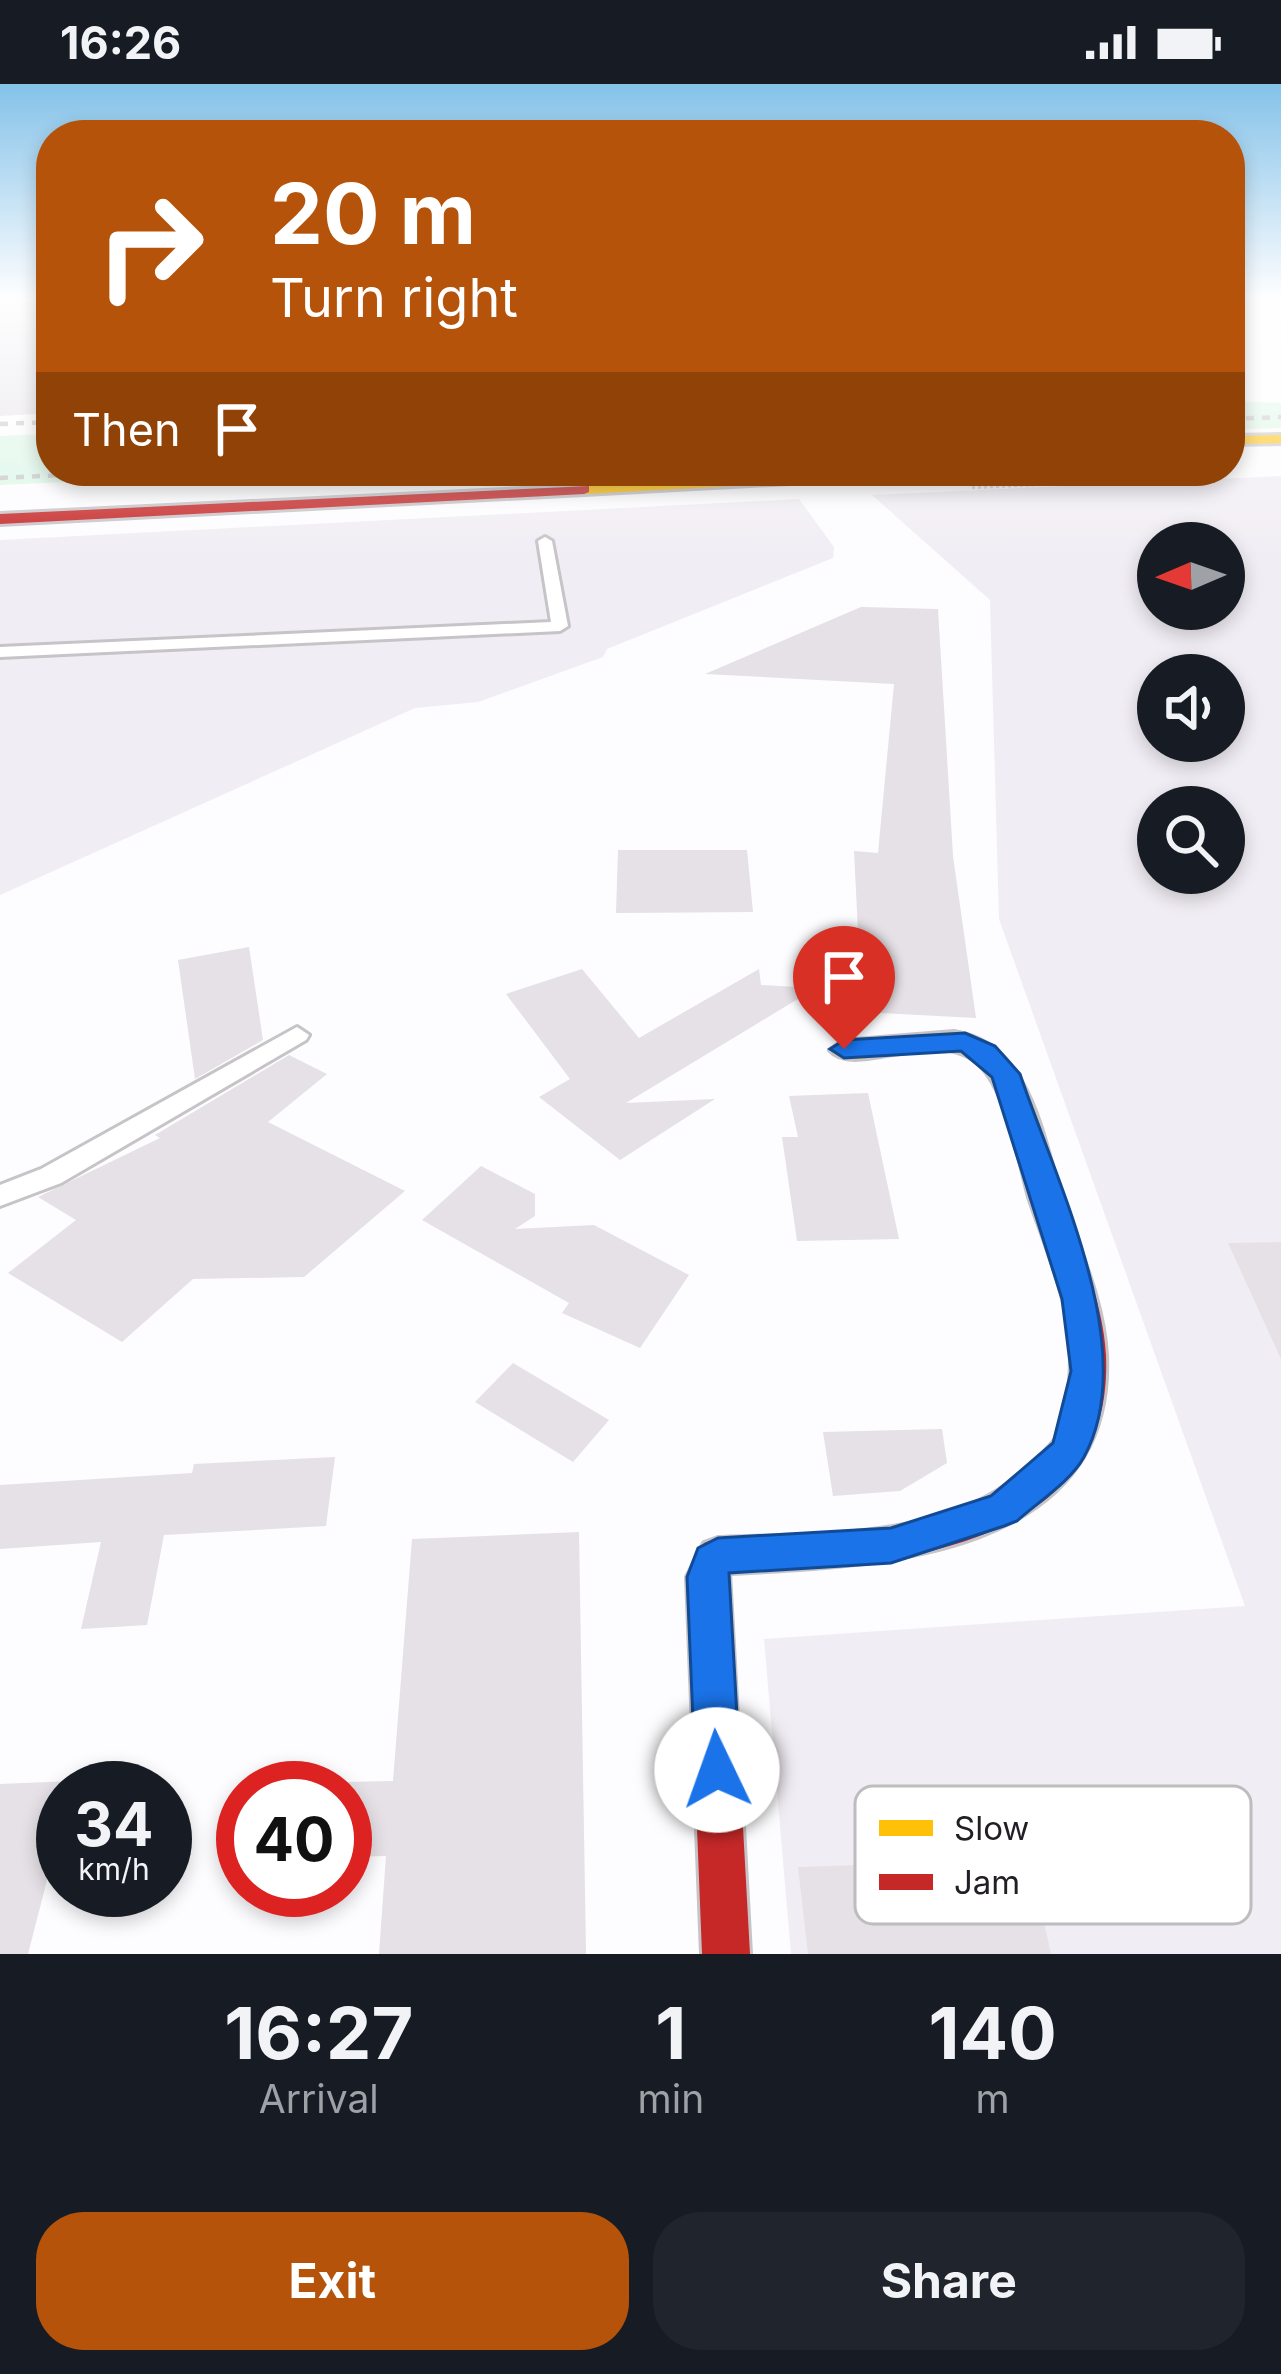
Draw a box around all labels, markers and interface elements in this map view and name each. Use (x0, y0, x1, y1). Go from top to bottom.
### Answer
text: 16:26 (60, 15, 181, 70)
text: 20 m (270, 163, 476, 264)
icon: right (72, 168, 228, 324)
text: Turn right (270, 265, 518, 330)
icon: arrive (204, 396, 270, 462)
text: Then (72, 402, 180, 457)
north arrow (1137, 522, 1245, 630)
map controls (1137, 522, 1245, 894)
button: sound (1137, 654, 1245, 762)
button: search (1137, 786, 1245, 894)
pin (793, 926, 895, 1049)
icon: arrive (811, 944, 877, 1010)
position arrow (654, 1707, 780, 1833)
speed limit sign: 40 (216, 1761, 372, 1917)
legend (855, 1786, 1251, 1924)
text: 34 (74, 1788, 154, 1860)
text: Slow (954, 1808, 1029, 1848)
text: km/h (78, 1851, 150, 1887)
text: Jam (954, 1862, 1020, 1902)
text: 16:27 (224, 1989, 413, 2076)
text: 1 (655, 1989, 686, 2076)
text: 140 (928, 1989, 1057, 2076)
text: Arrival (259, 2075, 379, 2122)
text: min (638, 2075, 704, 2122)
text: m (976, 2075, 1010, 2122)
button: Exit (36, 2212, 629, 2350)
button: Share (653, 2212, 1245, 2350)

